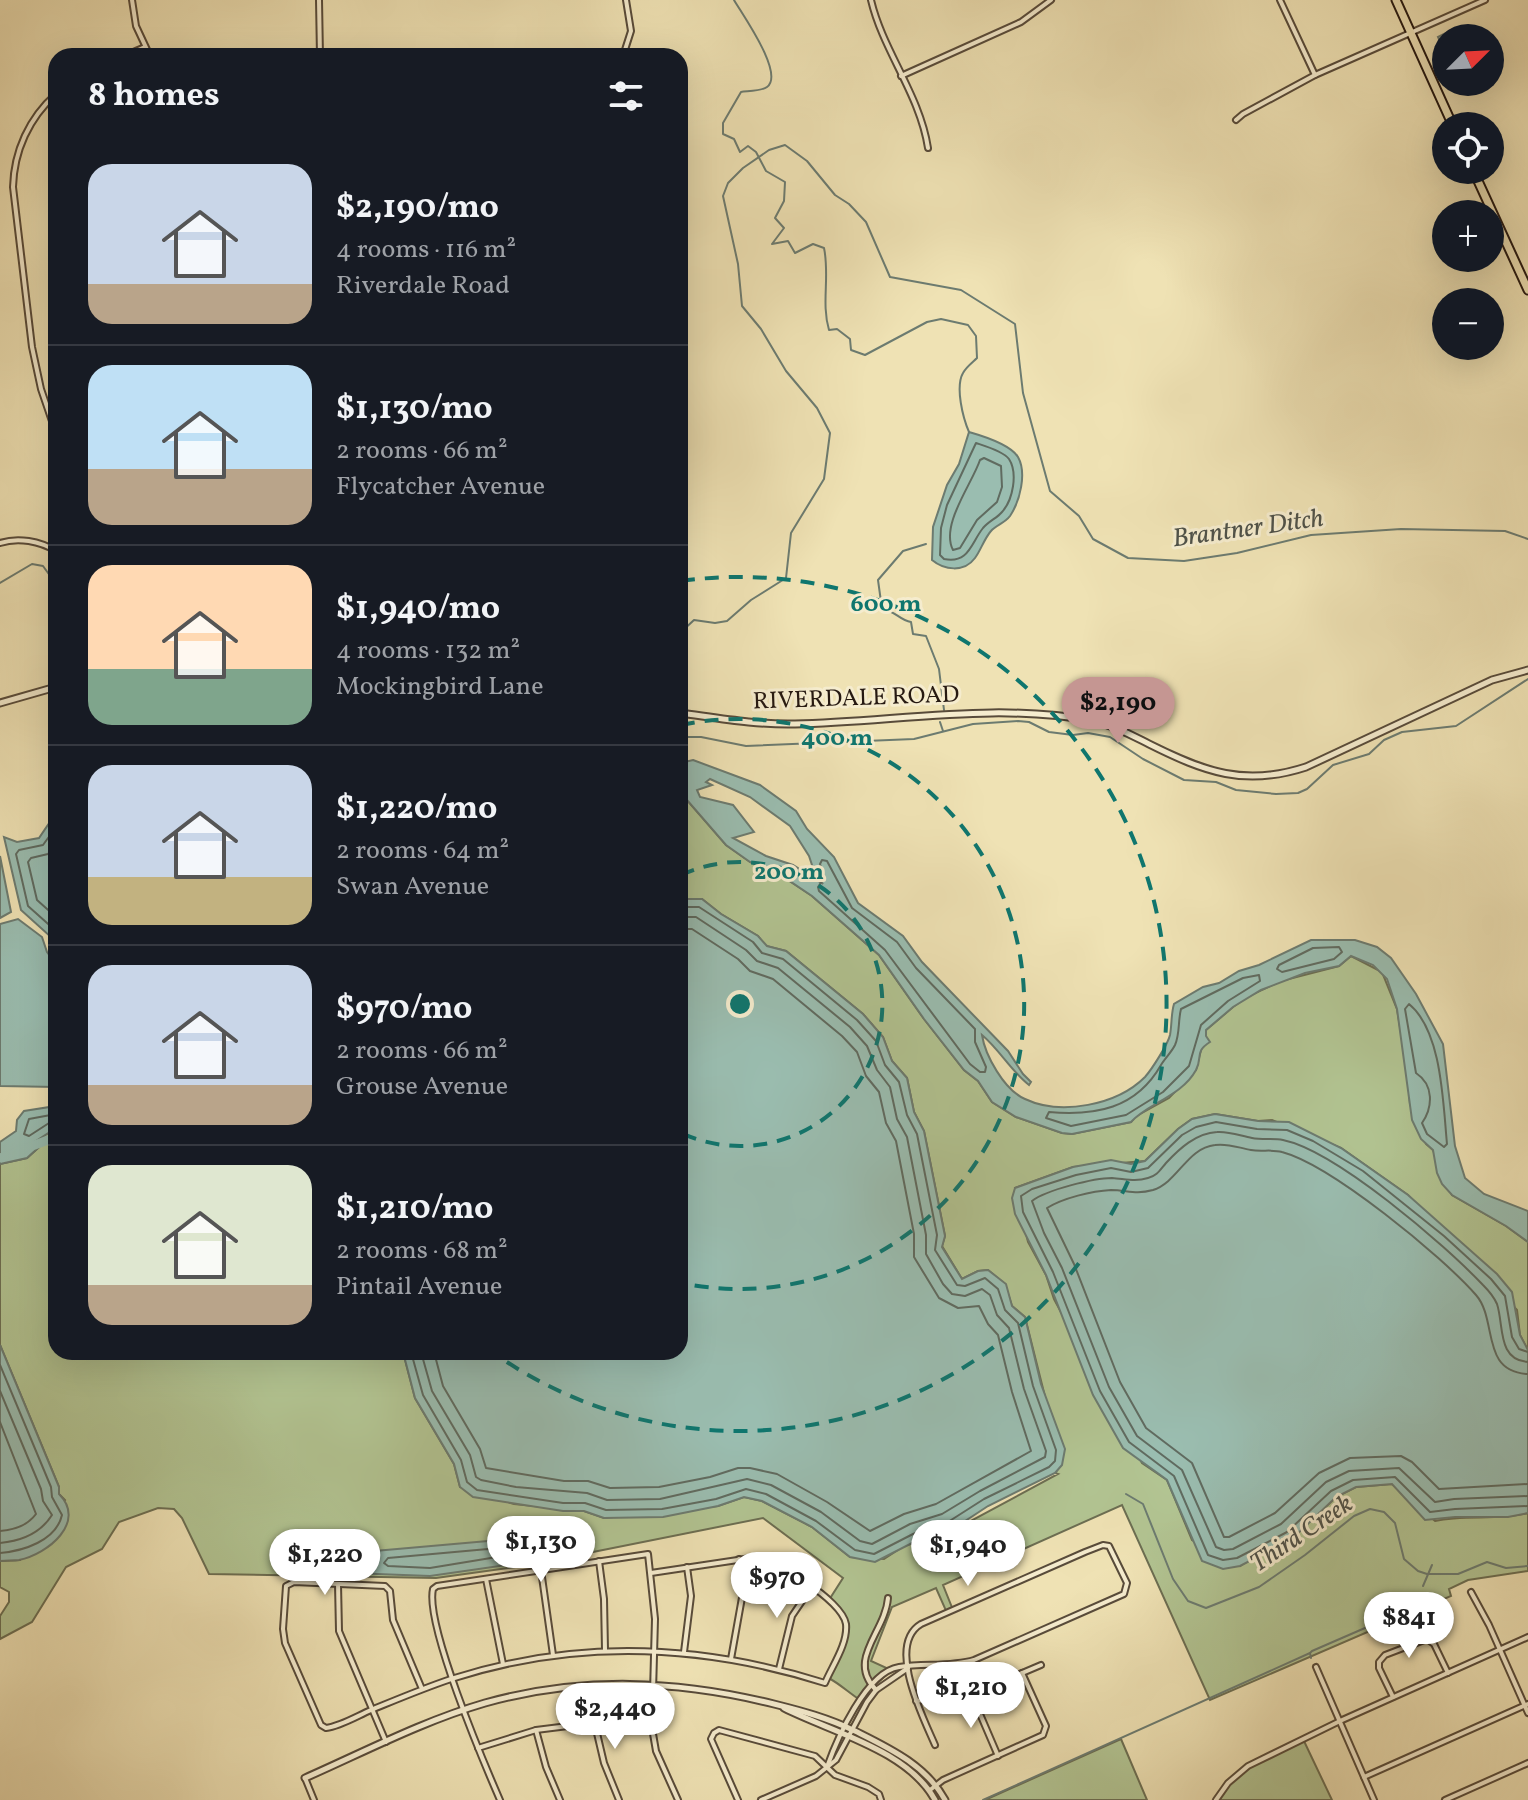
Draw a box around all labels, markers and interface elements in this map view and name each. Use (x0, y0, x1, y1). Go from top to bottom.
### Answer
north arrow (1432, 24, 1504, 96)
map controls (1432, 24, 1504, 360)
text: 8 homes (88, 73, 220, 120)
icon: filters (604, 74, 648, 118)
button: locate (1432, 112, 1504, 184)
text: $2,190/mo (336, 185, 499, 232)
icon: home (152, 196, 248, 292)
button: + (1432, 200, 1504, 272)
text: 4 rooms · 116 m² (336, 232, 516, 268)
text: Riverdale Road (336, 268, 510, 304)
button: − (1432, 288, 1504, 360)
text: $1,130/mo (336, 386, 493, 433)
icon: home (152, 397, 248, 493)
text: 2 rooms · 66 m² (336, 433, 508, 469)
text: Flycatcher Avenue (336, 469, 545, 505)
water label: Brantner Ditch (1170, 501, 1326, 557)
text: $1,940/mo (336, 586, 500, 633)
text: 600 m (851, 588, 921, 622)
icon: home (152, 597, 248, 693)
text: 4 rooms · 132 m² (336, 633, 520, 669)
text: Mockingbird Lane (336, 669, 543, 705)
pin: $2,190 (1053, 677, 1183, 745)
street label: RIVERDALE ROAD (752, 678, 960, 720)
text: $2,190 (1080, 685, 1156, 721)
text: 400 m (801, 722, 873, 756)
text: $1,220/mo (336, 786, 497, 833)
icon: home (152, 797, 248, 893)
text: 2 rooms · 64 m² (336, 833, 509, 869)
text: 200 m (754, 856, 824, 890)
text: Swan Avenue (336, 869, 489, 905)
text: $970/mo (336, 986, 473, 1033)
centre of rings (726, 990, 754, 1018)
icon: home (152, 997, 248, 1093)
text: 2 rooms · 66 m² (336, 1033, 508, 1069)
text: Grouse Avenue (336, 1069, 508, 1105)
text: $1,210/mo (336, 1186, 494, 1233)
icon: home (152, 1197, 248, 1293)
text: 2 rooms · 68 m² (336, 1233, 508, 1269)
text: Pintail Avenue (336, 1269, 502, 1305)
water label: Third Creek (1244, 1486, 1360, 1582)
pin: $1,130 (476, 1516, 606, 1584)
pin: $1,940 (903, 1520, 1033, 1588)
text: $1,130 (505, 1524, 577, 1560)
text: $1,940 (929, 1528, 1007, 1564)
pin: $1,220 (260, 1529, 390, 1597)
text: $1,220 (287, 1537, 363, 1573)
pin: $970 (730, 1552, 824, 1620)
text: $970 (749, 1560, 805, 1596)
pin: $841 (1362, 1592, 1456, 1660)
text: $841 (1382, 1600, 1436, 1636)
pin: $1,210 (906, 1662, 1036, 1730)
text: $1,210 (935, 1670, 1007, 1706)
pin: $2,440 (550, 1683, 680, 1751)
text: $2,440 (574, 1691, 656, 1727)

